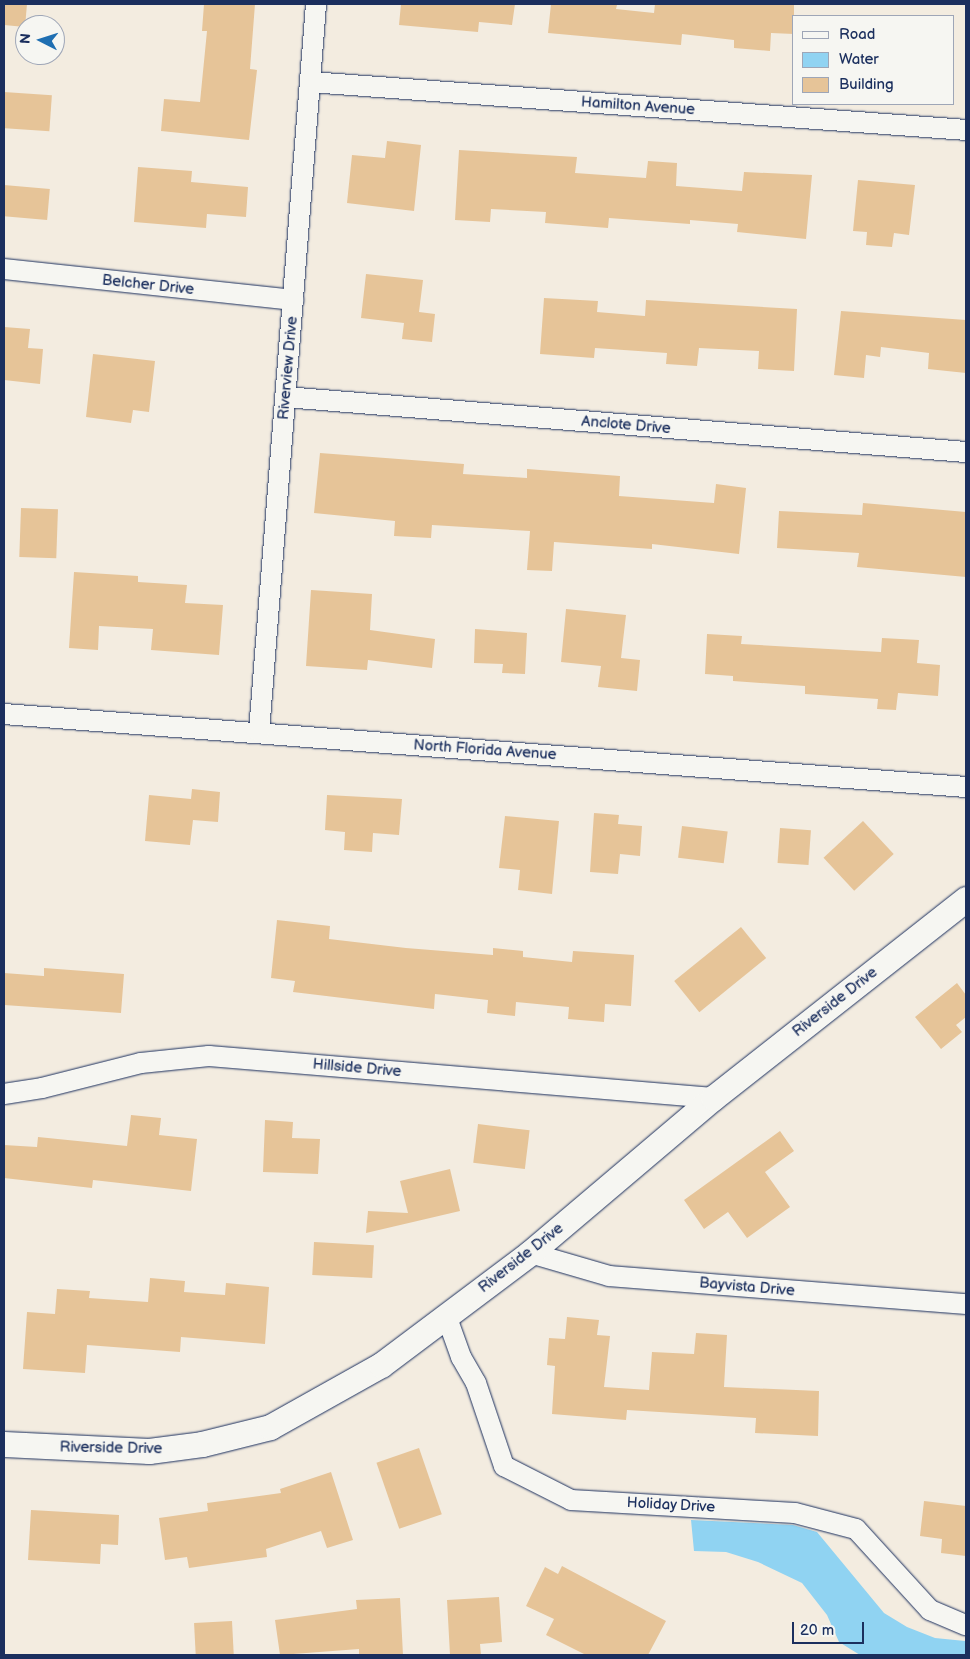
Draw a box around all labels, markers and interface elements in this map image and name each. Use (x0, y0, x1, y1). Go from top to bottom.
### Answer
north arrow (15, 15, 65, 65)
legend (792, 15, 955, 105)
text: Road (839, 25, 875, 44)
text: N (17, 33, 34, 45)
text: Water (839, 50, 879, 69)
text: Building (839, 75, 894, 94)
street label: Hamilton Avenue (580, 93, 696, 119)
street label: Belcher Drive (101, 271, 195, 299)
street label: Riverview Drive (275, 315, 301, 421)
street label: Anclote Drive (581, 412, 671, 438)
street label: North Florida Avenue (413, 736, 557, 764)
street label: Riverside Drive (789, 963, 881, 1041)
street label: Hillside Drive (312, 1055, 402, 1081)
street label: Riverside Drive (475, 1219, 567, 1297)
street label: Bayvista Drive (699, 1274, 795, 1300)
street label: Riverside Drive (59, 1438, 163, 1458)
street label: Holiday Drive (626, 1494, 716, 1516)
scale bar (795, 1612, 868, 1644)
text: 20 m (800, 1621, 834, 1640)

